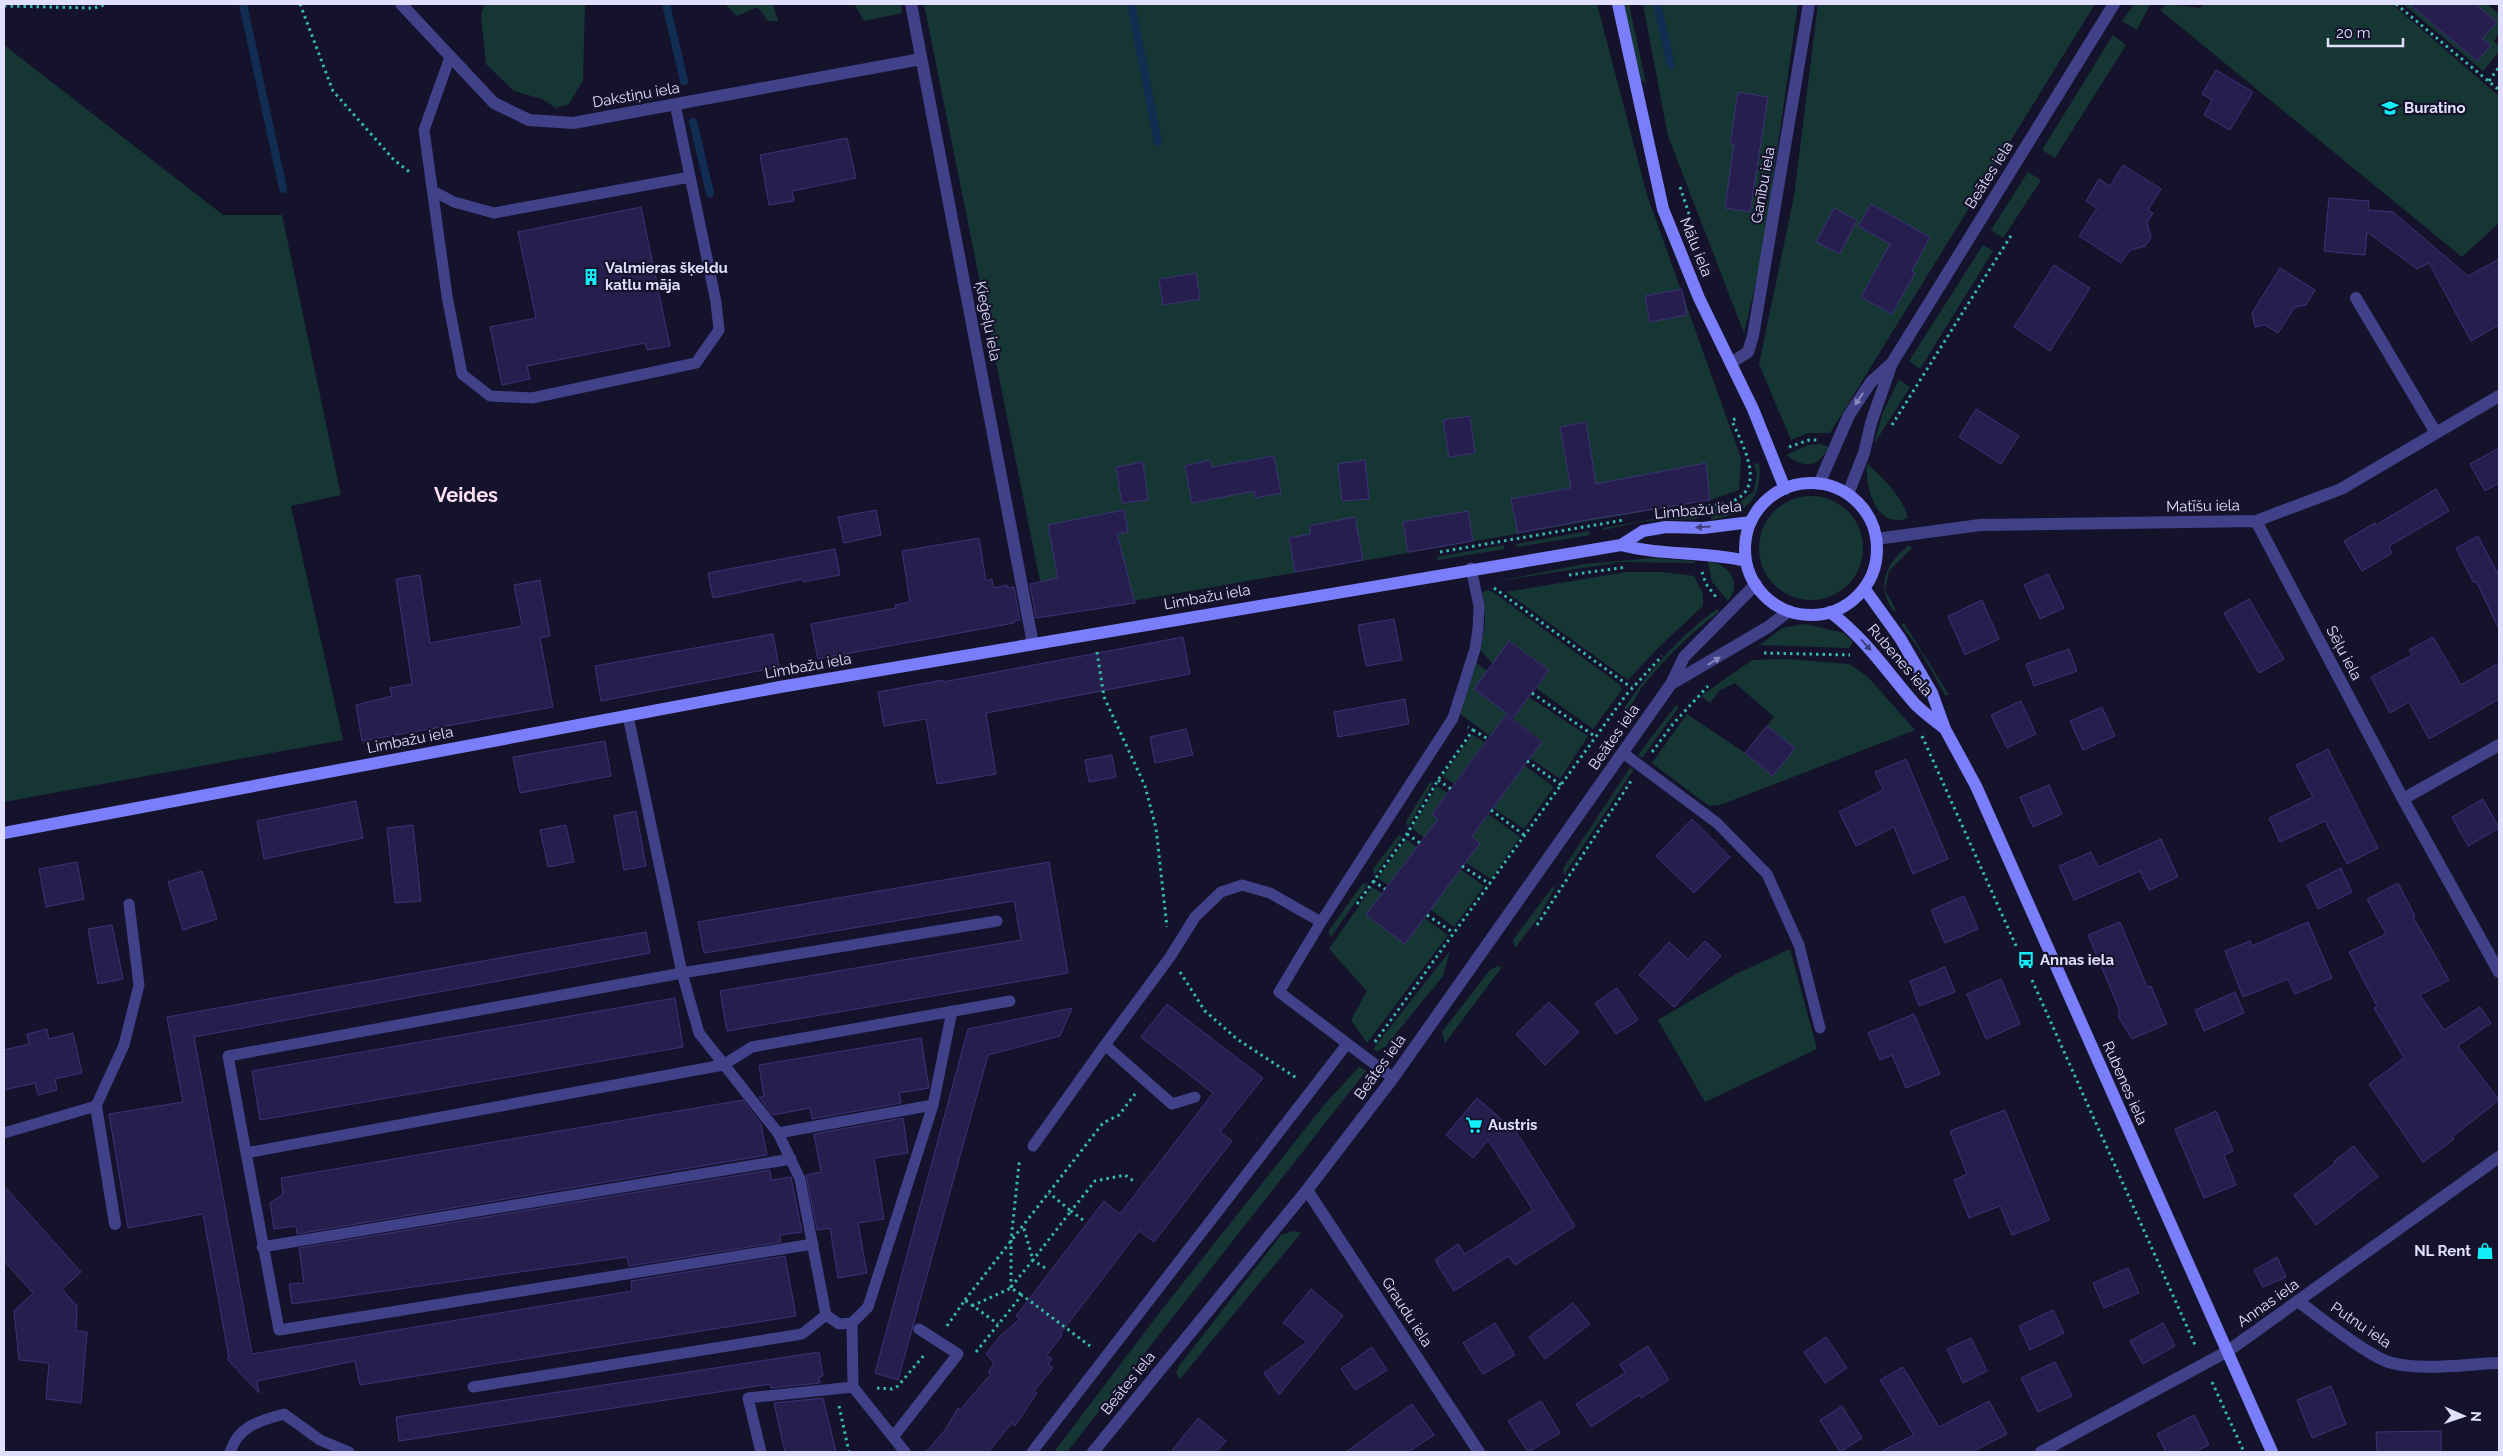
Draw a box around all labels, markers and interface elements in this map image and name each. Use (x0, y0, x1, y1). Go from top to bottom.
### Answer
scale bar (2328, 15, 2403, 47)
text: 20 m (2336, 24, 2371, 42)
street label: Dakstiņu iela (591, 78, 681, 112)
school or university icon: Buratino (2380, 98, 2400, 118)
place label: Buratino (2404, 99, 2465, 117)
street label: Beātes iela (1961, 138, 2017, 212)
street label: Ganību iela (1747, 145, 1779, 225)
street label: Mālu iela (1676, 215, 1716, 279)
place label: Valmieras šķeldu katlu māja (605, 259, 728, 294)
building icon: Valmieras šķeldu katlu māja (581, 267, 601, 287)
street label: Ķieģeļu iela (971, 280, 1005, 362)
one-way arrow (1855, 392, 1864, 406)
district label: Veides (434, 483, 498, 507)
street label: Matīšu iela (2166, 496, 2240, 516)
street label: Limbažu iela (1654, 497, 1742, 523)
one-way arrow (1694, 524, 1710, 532)
street label: Limbažu iela (1162, 581, 1252, 613)
street label: Rubenes iela (1864, 620, 1936, 700)
street label: Sēļu iela (2322, 623, 2366, 683)
one-way arrow (1860, 639, 1871, 651)
street label: Limbažu iela (763, 650, 853, 682)
one-way arrow (1707, 656, 1720, 665)
street label: Beātes iela (1585, 701, 1643, 773)
street label: Limbažu iela (365, 723, 455, 757)
bus stop icon: Annas iela (2016, 950, 2036, 970)
place label: Annas iela (2040, 951, 2114, 969)
street label: Beātes iela (1350, 1031, 1410, 1103)
street label: Rubenes iela (2099, 1038, 2151, 1128)
supermarket icon: Austris (1464, 1115, 1484, 1135)
place label: Austris (1488, 1116, 1537, 1134)
shop icon: NL Rent (2475, 1241, 2495, 1261)
place label: NL Rent (2414, 1242, 2471, 1260)
street label: Graudu iela (1378, 1274, 1436, 1350)
street label: Annas iela (2234, 1275, 2302, 1331)
street label: Putnu iela (2327, 1298, 2395, 1352)
street label: Beātes iela (1097, 1348, 1159, 1418)
north arrow (2438, 1391, 2488, 1441)
text: N (2468, 1411, 2484, 1422)

